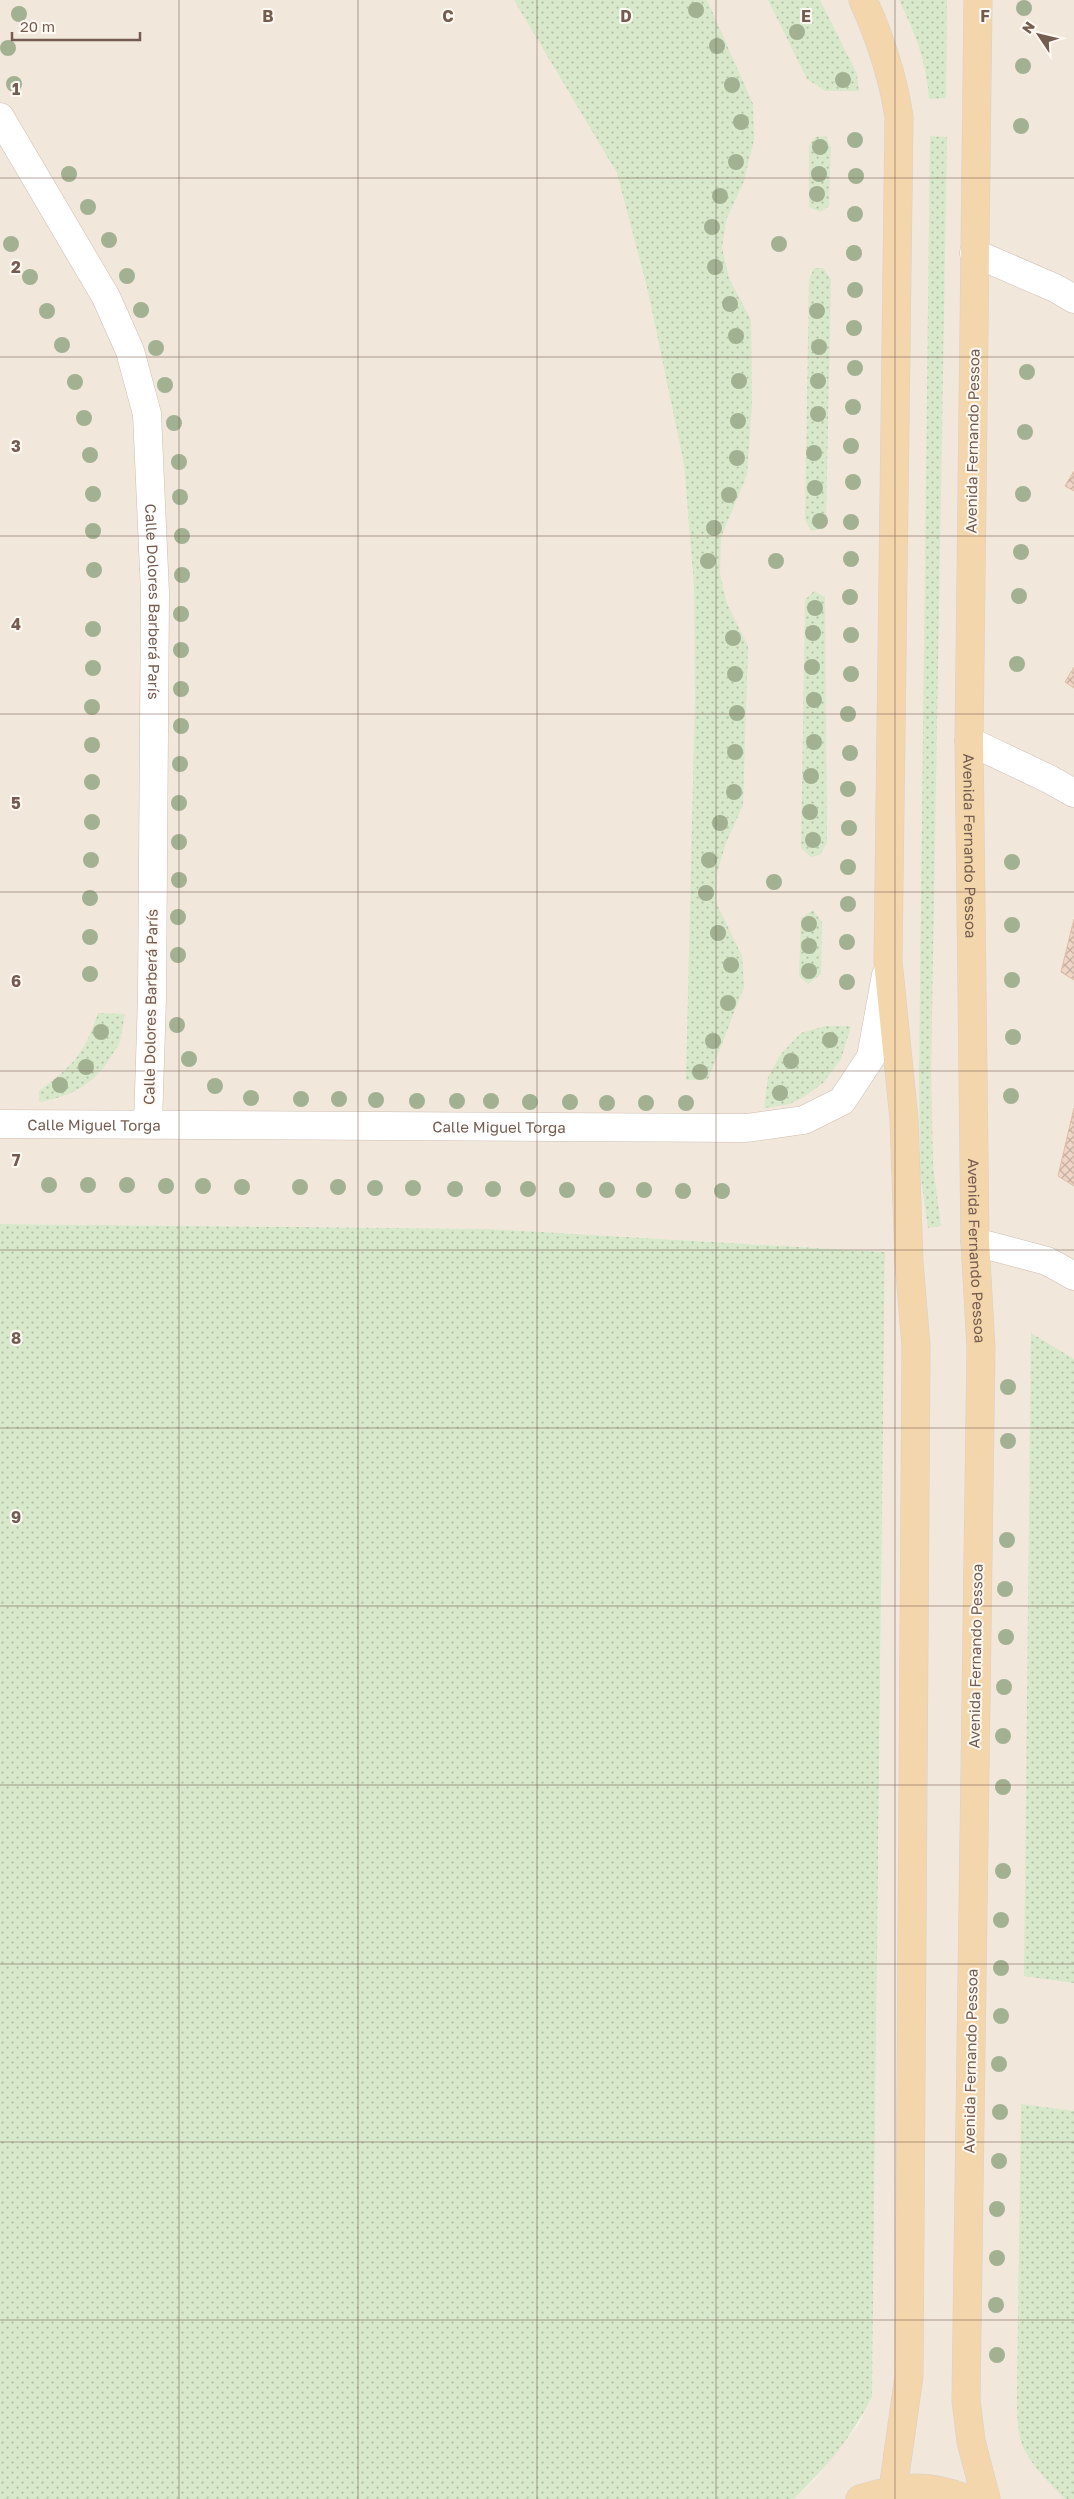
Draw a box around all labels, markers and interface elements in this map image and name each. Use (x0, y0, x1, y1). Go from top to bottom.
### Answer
text: B (262, 6, 274, 26)
text: C (442, 6, 454, 26)
text: D (620, 6, 632, 26)
text: E (801, 6, 811, 26)
text: F (980, 6, 990, 26)
scale bar (12, 10, 140, 42)
north arrow (1014, 10, 1064, 60)
text: 20 m (20, 17, 55, 35)
text: N (1018, 18, 1038, 36)
text: 1 (12, 79, 20, 99)
text: 2 (11, 257, 21, 277)
street label: Avenida Fernando Pessoa (961, 349, 983, 533)
text: 3 (11, 436, 21, 456)
street label: Calle Dolores Barberá París (142, 503, 164, 700)
text: 4 (11, 614, 21, 634)
street label: Avenida Fernando Pessoa (960, 753, 980, 938)
text: 5 (11, 793, 21, 813)
street label: Calle Dolores Barberá París (139, 909, 161, 1105)
text: 6 (11, 971, 21, 991)
street label: Calle Miguel Torga (27, 1115, 161, 1134)
street label: Calle Miguel Torga (432, 1117, 566, 1136)
text: 7 (12, 1150, 21, 1170)
street label: Avenida Fernando Pessoa (965, 1158, 990, 1344)
text: 8 (11, 1328, 21, 1348)
text: 9 (11, 1507, 21, 1527)
street label: Avenida Fernando Pessoa (964, 1564, 986, 1748)
street label: Avenida Fernando Pessoa (959, 1969, 981, 2153)

